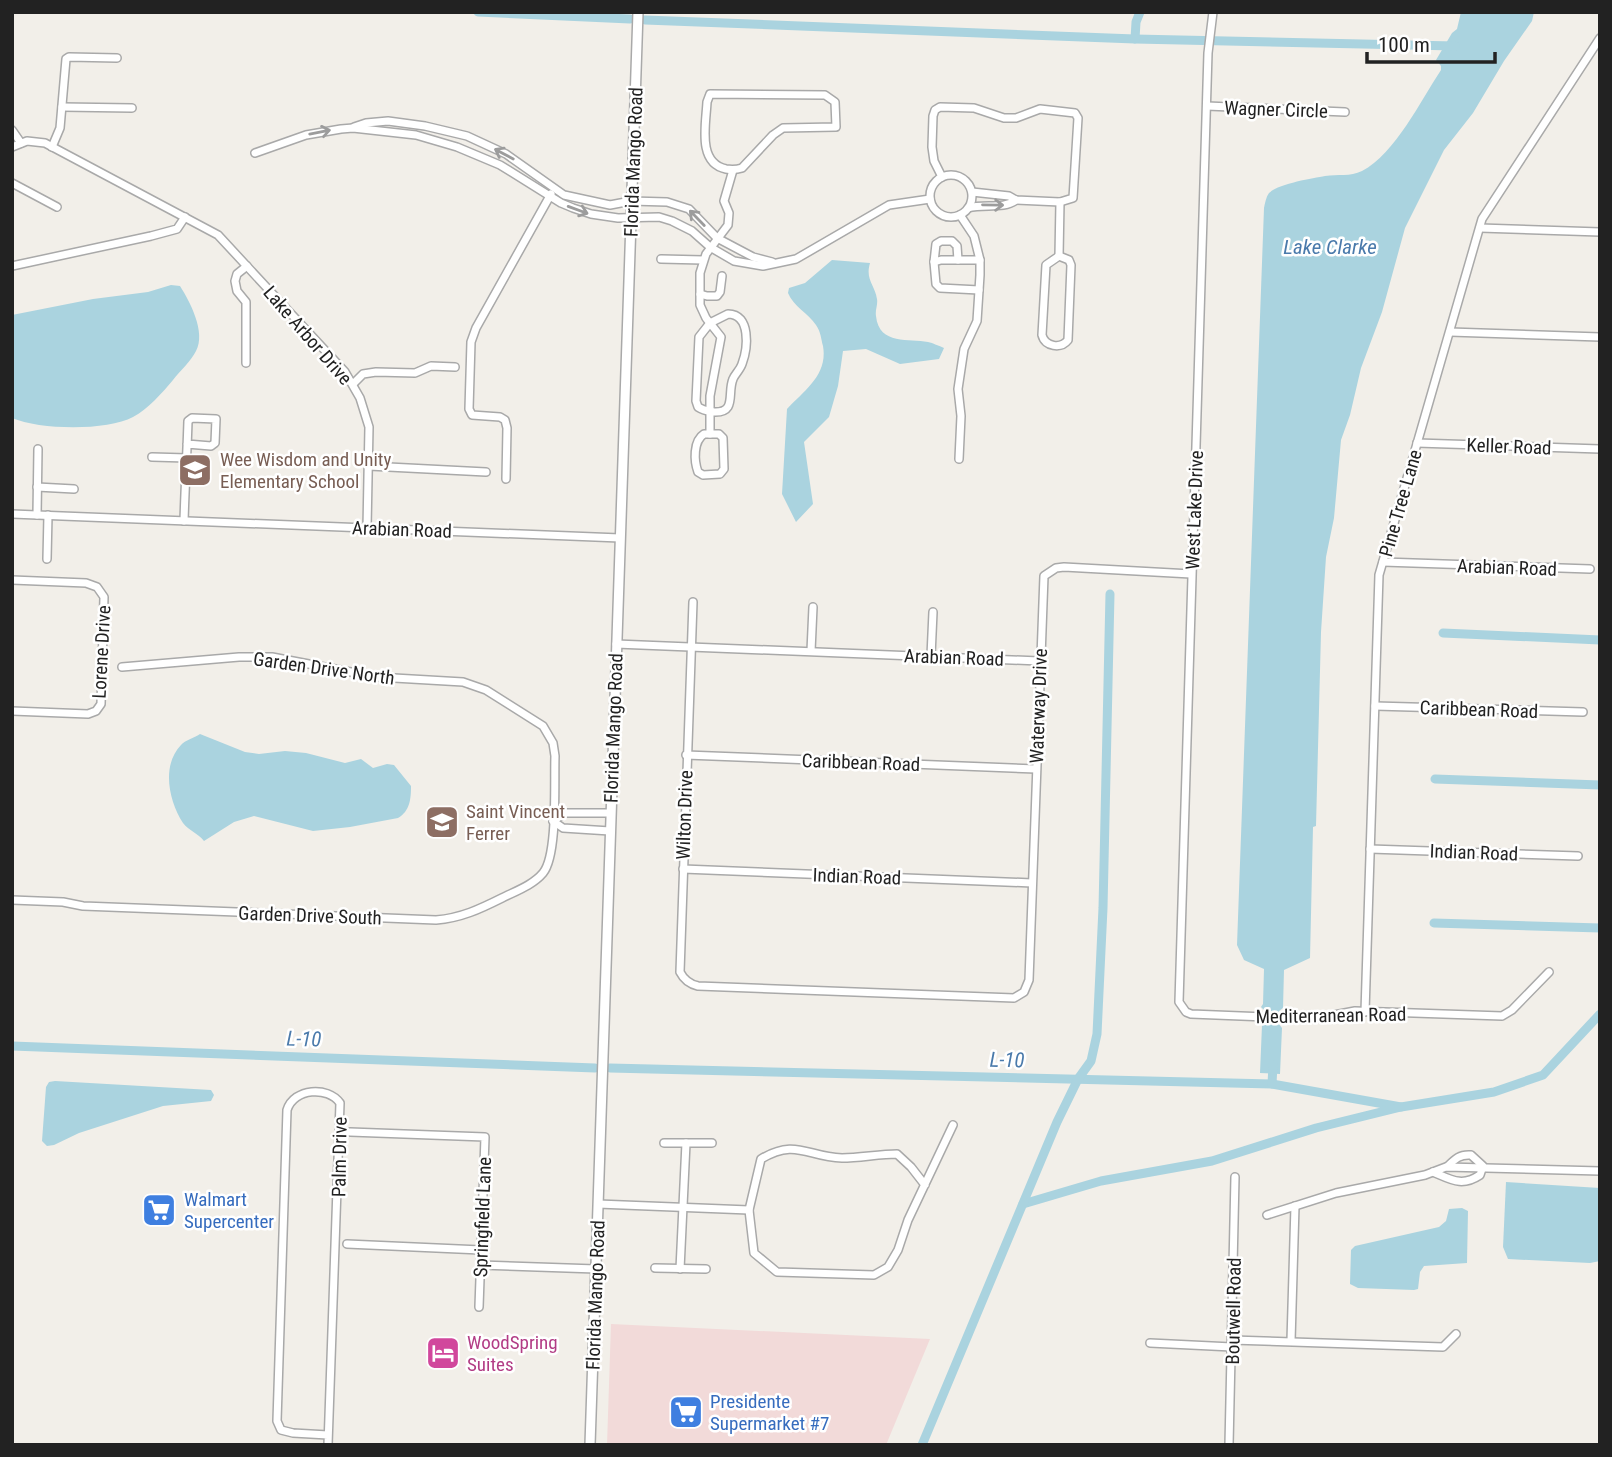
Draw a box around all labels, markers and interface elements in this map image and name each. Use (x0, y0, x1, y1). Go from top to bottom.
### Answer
scale bar (1367, 21, 1495, 65)
text: 100 m (1378, 33, 1430, 57)
street label: Florida Mango Road (619, 87, 648, 237)
street label: Wagner Circle (1224, 96, 1328, 123)
one-way arrow (308, 125, 331, 139)
one-way arrow (494, 147, 515, 160)
one-way arrow (981, 198, 1004, 212)
one-way arrow (567, 205, 589, 217)
one-way arrow (689, 210, 706, 227)
water label: Lake Clarke (1283, 235, 1377, 259)
street label: Lake Arbor Drive (258, 281, 357, 390)
street label: Keller Road (1466, 434, 1552, 459)
street label: Pine Tree Lane (1374, 447, 1427, 559)
place label: Wee Wisdom and Unity Elementary School (220, 448, 391, 493)
street label: West Lake Drive (1181, 450, 1208, 570)
school or university icon: Wee Wisdom and Unity Elementary School (176, 451, 214, 489)
street label: Arabian Road (352, 516, 452, 543)
street label: Arabian Road (1457, 554, 1557, 581)
street label: Lorene Drive (88, 605, 115, 699)
street label: Arabian Road (904, 644, 1004, 671)
street label: Garden Drive North (252, 647, 396, 690)
street label: Waterway Drive (1025, 648, 1052, 764)
street label: Florida Mango Road (599, 653, 628, 803)
street label: Caribbean Road (1419, 696, 1539, 723)
street label: Caribbean Road (801, 749, 921, 776)
street label: Wilton Drive (671, 770, 698, 860)
place label: Saint Vincent Ferrer (466, 800, 565, 845)
school or university icon: Saint Vincent Ferrer (423, 803, 461, 841)
street label: Indian Road (1429, 839, 1519, 866)
street label: Indian Road (812, 863, 902, 890)
street label: Garden Drive South (238, 902, 382, 929)
street label: Mediterranean Road (1255, 1003, 1407, 1028)
water label: L-10 (286, 1026, 322, 1052)
water label: L-10 (989, 1048, 1025, 1072)
street label: Palm Drive (327, 1116, 352, 1197)
street label: Springfield Lane (469, 1156, 496, 1278)
place label: Walmart Supercenter (184, 1188, 274, 1233)
supermarket icon: Walmart Supercenter (140, 1191, 178, 1229)
street label: Florida Mango Road (581, 1220, 610, 1370)
street label: Boutwell Road (1221, 1257, 1246, 1365)
place label: WoodSpring Suites (467, 1331, 558, 1376)
hotel icon: WoodSpring Suites (424, 1334, 462, 1372)
place label: Presidente Supermarket #7 (710, 1390, 829, 1435)
supermarket icon: Presidente Supermarket #7 (667, 1393, 705, 1431)

